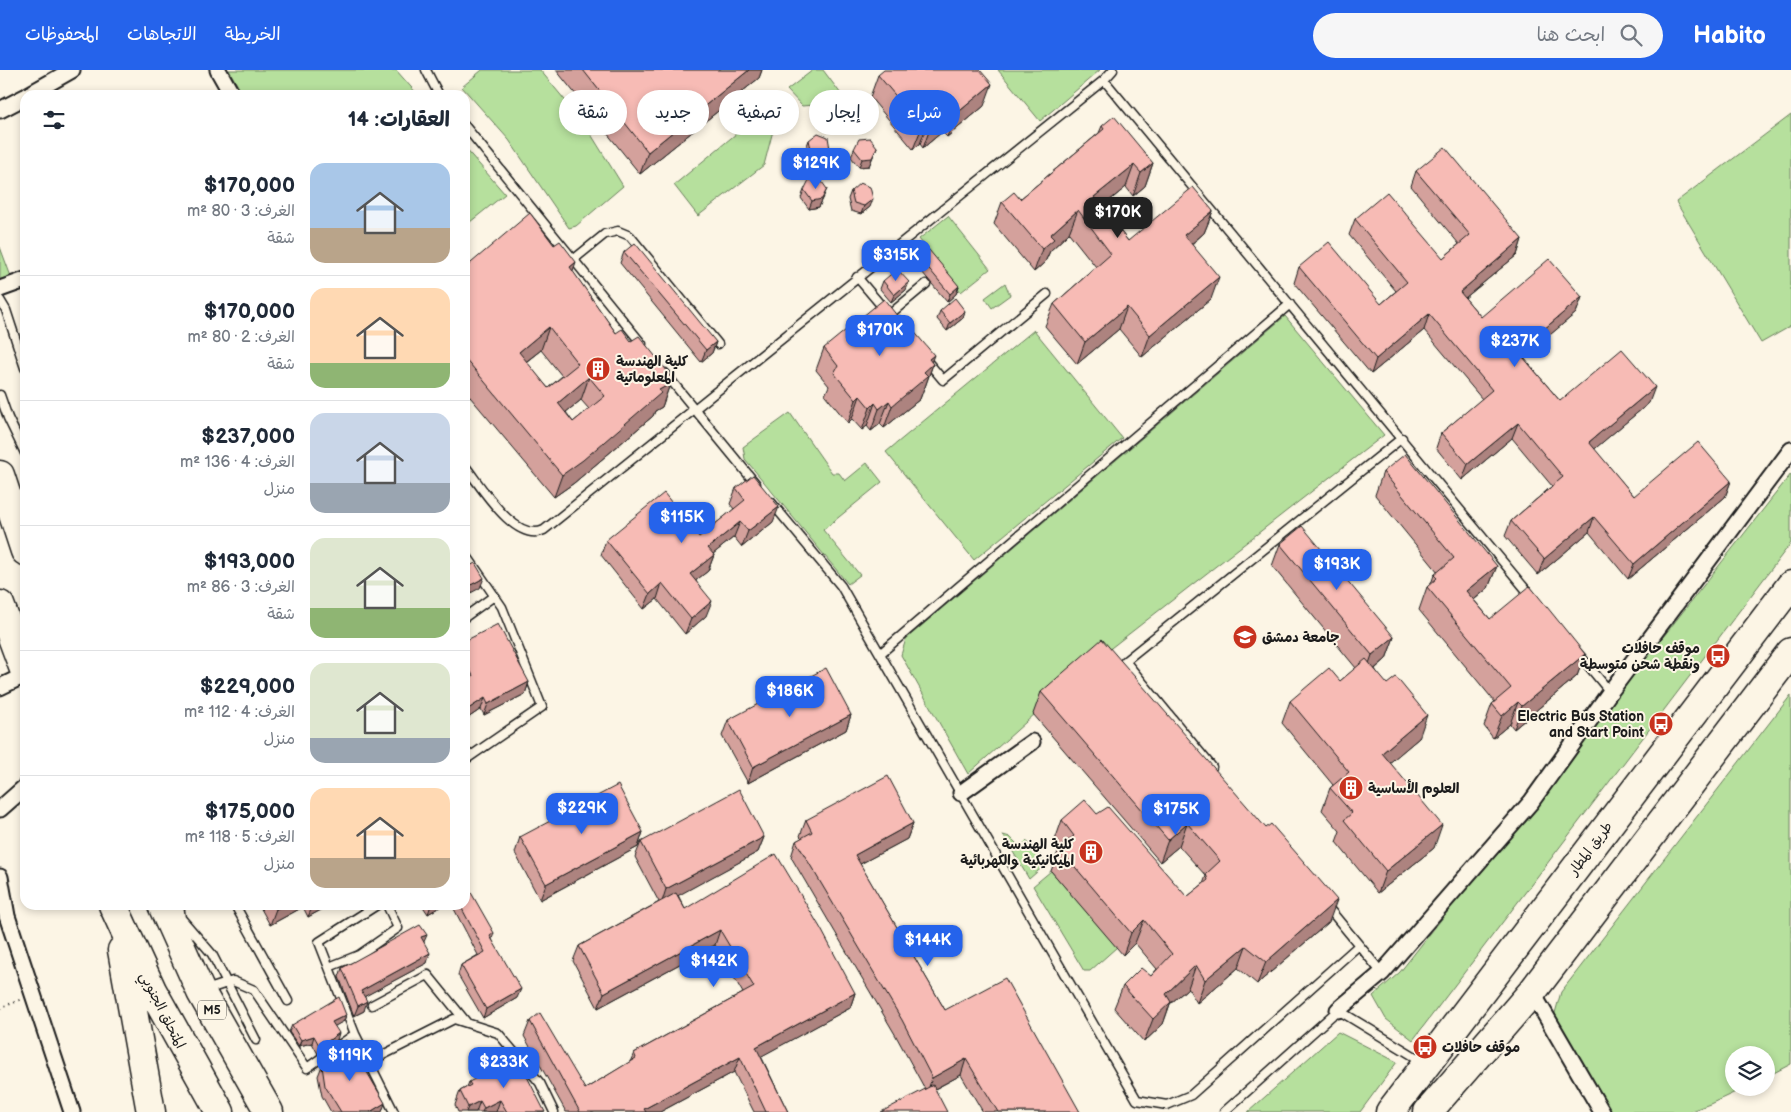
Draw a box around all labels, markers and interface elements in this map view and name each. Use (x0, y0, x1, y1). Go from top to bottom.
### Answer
search box (1313, 13, 1663, 58)
icon: search (1617, 21, 1645, 49)
text: Habito (1693, 21, 1766, 50)
text: المحفوظات (25, 24, 99, 45)
text: الاتجاهات (127, 24, 197, 45)
text: الخريطة (225, 24, 281, 45)
text: ابحث هنا (1536, 24, 1605, 47)
chip: شقة (559, 90, 627, 135)
chip: جديد (637, 90, 709, 135)
chip: تصفية (719, 90, 799, 135)
chip: إيجار (809, 90, 879, 135)
chip: شراء (889, 90, 960, 135)
icon: filters (40, 106, 68, 134)
text: العقارات: 14 (348, 107, 450, 132)
pin: $129K (781, 148, 851, 190)
text: $129K (792, 154, 840, 173)
text: $170,000 (204, 173, 295, 198)
icon: home (350, 183, 410, 243)
pin: $170K (1083, 196, 1153, 239)
text: الغرف: 3 · 80 m² (187, 202, 295, 221)
text: $170K (1095, 203, 1141, 222)
text: شقة (267, 229, 295, 248)
pin: $315K (861, 240, 931, 282)
text: $315K (873, 246, 919, 265)
text: $170,000 (204, 299, 295, 324)
icon: home (350, 308, 410, 368)
pin: $170K (845, 314, 915, 357)
text: $170K (857, 321, 903, 340)
pin: $237K (1480, 326, 1550, 368)
text: الغرف: 2 · 80 m² (187, 328, 295, 347)
text: $237K (1491, 332, 1539, 351)
place label: كلية الهندسة المعلوماتية (616, 353, 689, 387)
text: شقة (267, 355, 295, 374)
building icon: كلية الهندسة المعلوماتية (585, 356, 611, 382)
text: $237,000 (201, 424, 295, 449)
icon: home (350, 433, 410, 493)
text: الغرف: 4 · 136 m² (180, 453, 295, 472)
text: منزل (263, 480, 295, 499)
pin: $115K (647, 502, 717, 544)
text: $115K (660, 508, 704, 527)
pin: $193K (1302, 548, 1372, 591)
text: $193,000 (204, 549, 295, 574)
text: $193K (1314, 555, 1360, 574)
icon: home (350, 558, 410, 618)
text: الغرف: 3 · 86 m² (187, 578, 295, 597)
text: شقة (267, 605, 295, 624)
school or university icon: جامعة دمشق (1232, 624, 1258, 650)
place label: جامعة دمشق (1262, 629, 1339, 646)
place label: موقف حافلات ونقطة شحن متوسطة (1580, 640, 1700, 674)
bus stop icon: موقف حافلات ونقطة شحن متوسطة (1705, 643, 1731, 669)
text: $229,000 (200, 674, 295, 699)
pin: $186K (755, 676, 825, 718)
text: $186K (766, 682, 814, 701)
icon: home (350, 683, 410, 743)
text: الغرف: 4 · 112 m² (184, 703, 295, 722)
place label: Electric Bus Station and Start Point (1517, 708, 1644, 741)
bus stop icon: Electric Bus Station and Start Point (1648, 711, 1674, 737)
text: منزل (263, 730, 295, 749)
building icon: العلوم الأساسية (1338, 775, 1364, 801)
place label: العلوم الأساسية (1368, 778, 1460, 799)
pin: $229K (547, 792, 617, 835)
pin: $175K (1141, 794, 1211, 836)
text: $175,000 (205, 799, 295, 824)
text: $229K (557, 799, 607, 818)
text: $175K (1153, 800, 1199, 819)
icon: home (350, 808, 410, 868)
street label: طريق المطار (1564, 818, 1616, 879)
text: الغرف: 5 · 118 m² (185, 828, 295, 847)
place label: كلية الهندسة الميكانيكية والكهربائية (960, 836, 1075, 870)
building icon: كلية الهندسة الميكانيكية والكهربائية (1078, 839, 1104, 865)
text: منزل (263, 855, 295, 874)
pin: $144K (893, 924, 963, 967)
text: $144K (904, 931, 952, 950)
pin: $142K (679, 946, 749, 988)
text: $142K (690, 952, 738, 971)
street label: المتحلق الجنوبي (132, 969, 189, 1053)
road number: M5 (198, 1000, 226, 1020)
bus stop icon: موقف حافلات (1412, 1034, 1438, 1060)
place label: موقف حافلات (1442, 1039, 1520, 1057)
pin: $119K (315, 1040, 385, 1082)
text: $119K (328, 1046, 372, 1065)
pin: $233K (469, 1046, 539, 1089)
map controls (1725, 1046, 1775, 1096)
button: layers (1725, 1046, 1775, 1096)
text: $233K (479, 1053, 529, 1072)

